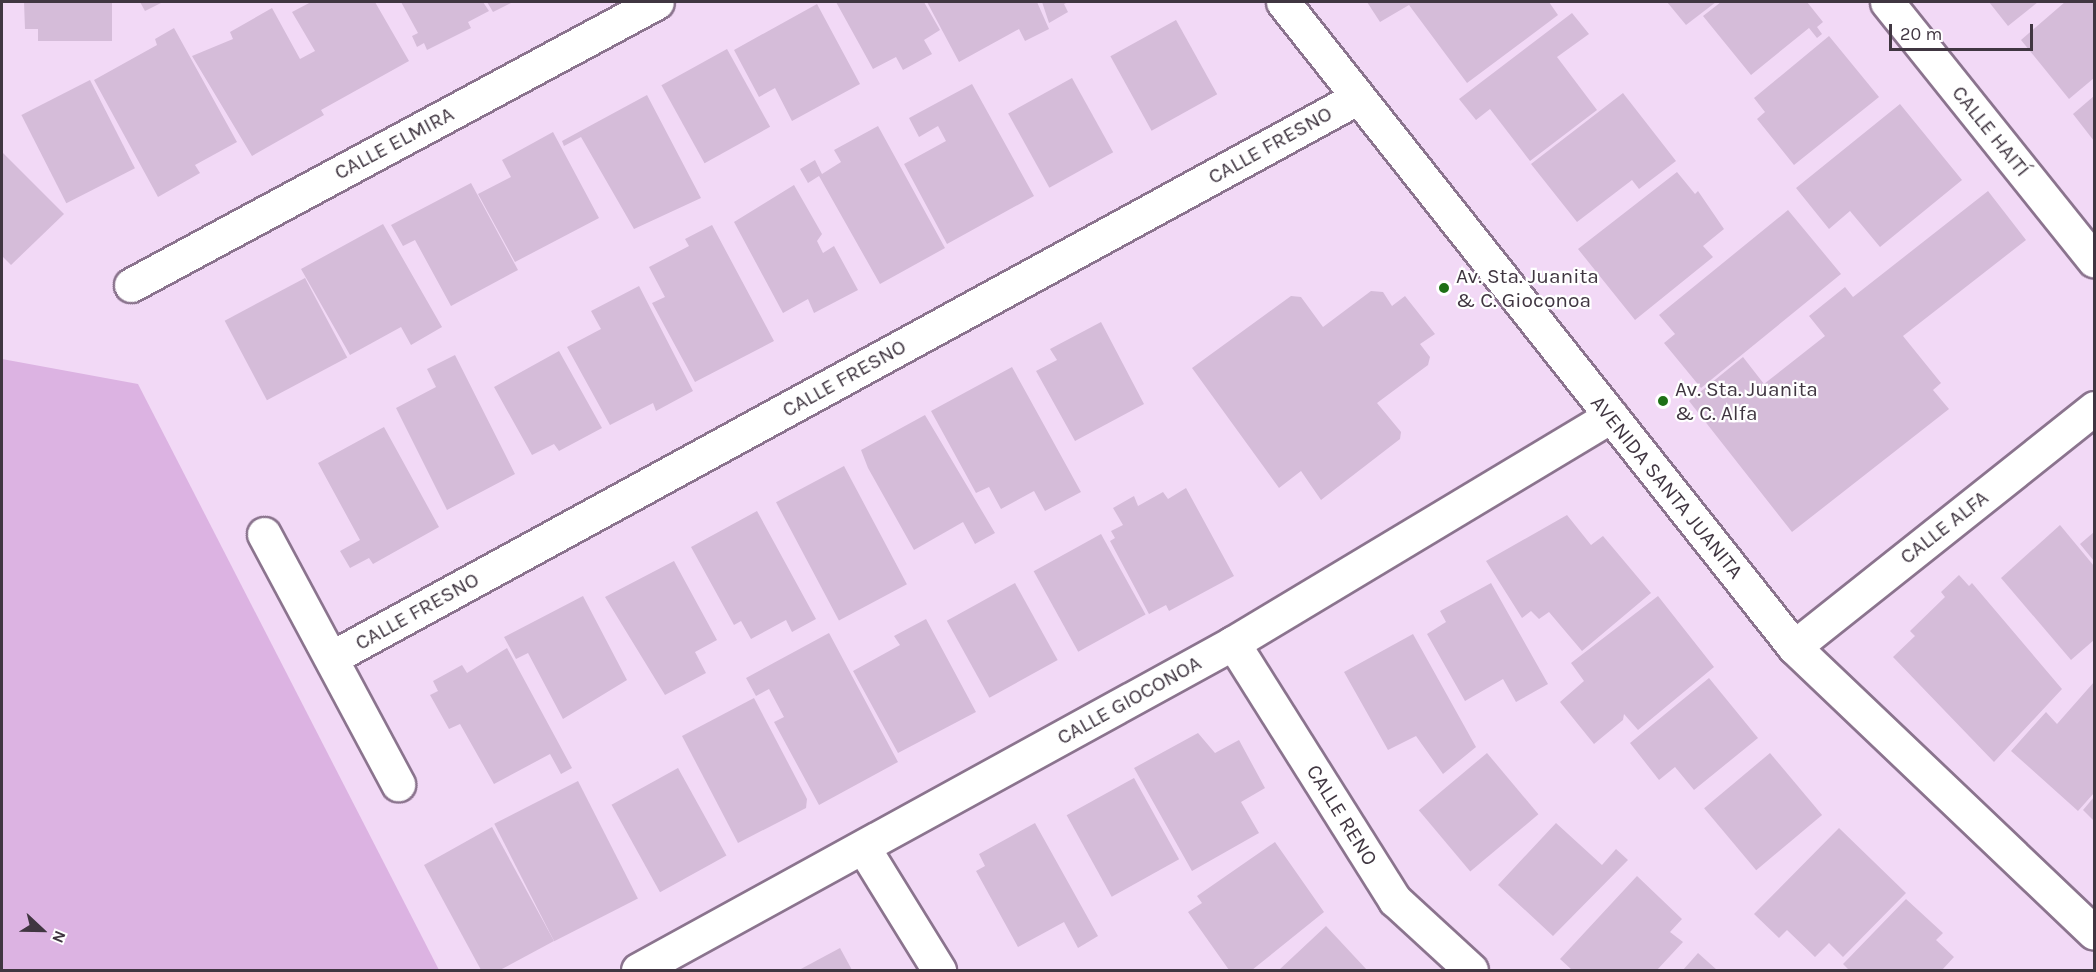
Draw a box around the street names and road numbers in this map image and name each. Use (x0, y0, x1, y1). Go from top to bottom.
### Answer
street label: CALLE HAITÍ (1947, 80, 2035, 182)
street label: CALLE ELMIRA (330, 101, 458, 185)
street label: CALLE FRESNO (1204, 101, 1336, 189)
street label: CALLE FRESNO (778, 334, 910, 422)
street label: AVENIDA SANTA JUANITA (1585, 390, 1749, 584)
street label: CALLE ALFA (1895, 485, 1993, 569)
street label: CALLE FRESNO (351, 567, 483, 655)
street label: CALLE GIOCONOA (1053, 650, 1205, 750)
street label: CALLE RENO (1301, 760, 1383, 870)

